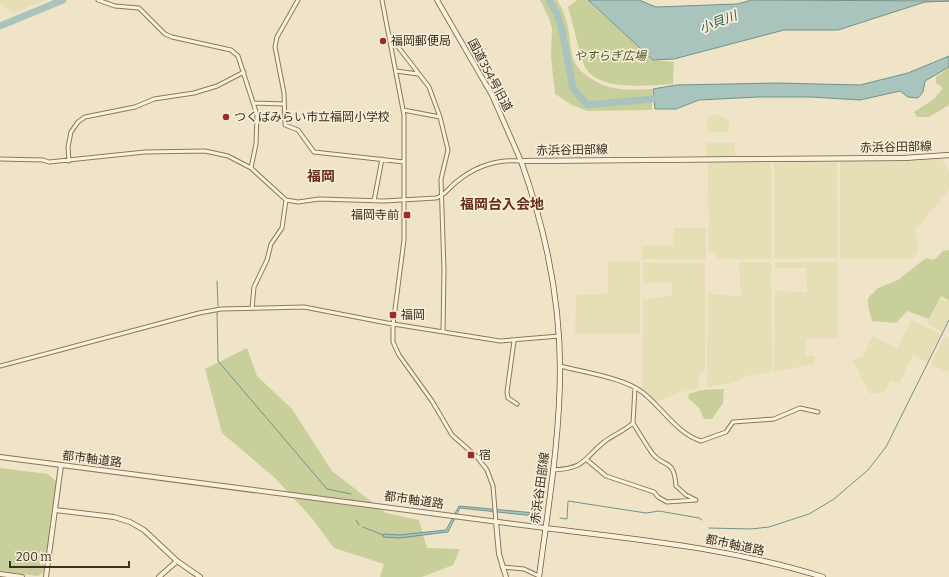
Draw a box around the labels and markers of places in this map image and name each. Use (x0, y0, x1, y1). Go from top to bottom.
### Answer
place label: 福岡郵便局 (391, 34, 451, 48)
marker: 福岡郵便局 (378, 36, 388, 46)
place label: つくばみらい市立福岡小学校 (234, 110, 390, 124)
marker: つくばみらい市立福岡小学校 (221, 112, 231, 122)
place label: 福岡寺前 (351, 208, 399, 222)
marker: 福岡寺前 (402, 210, 412, 220)
place label: 福岡 (401, 308, 425, 322)
marker: 福岡 (388, 310, 398, 320)
place label: 宿 (479, 448, 491, 462)
marker: 宿 (466, 450, 476, 460)

